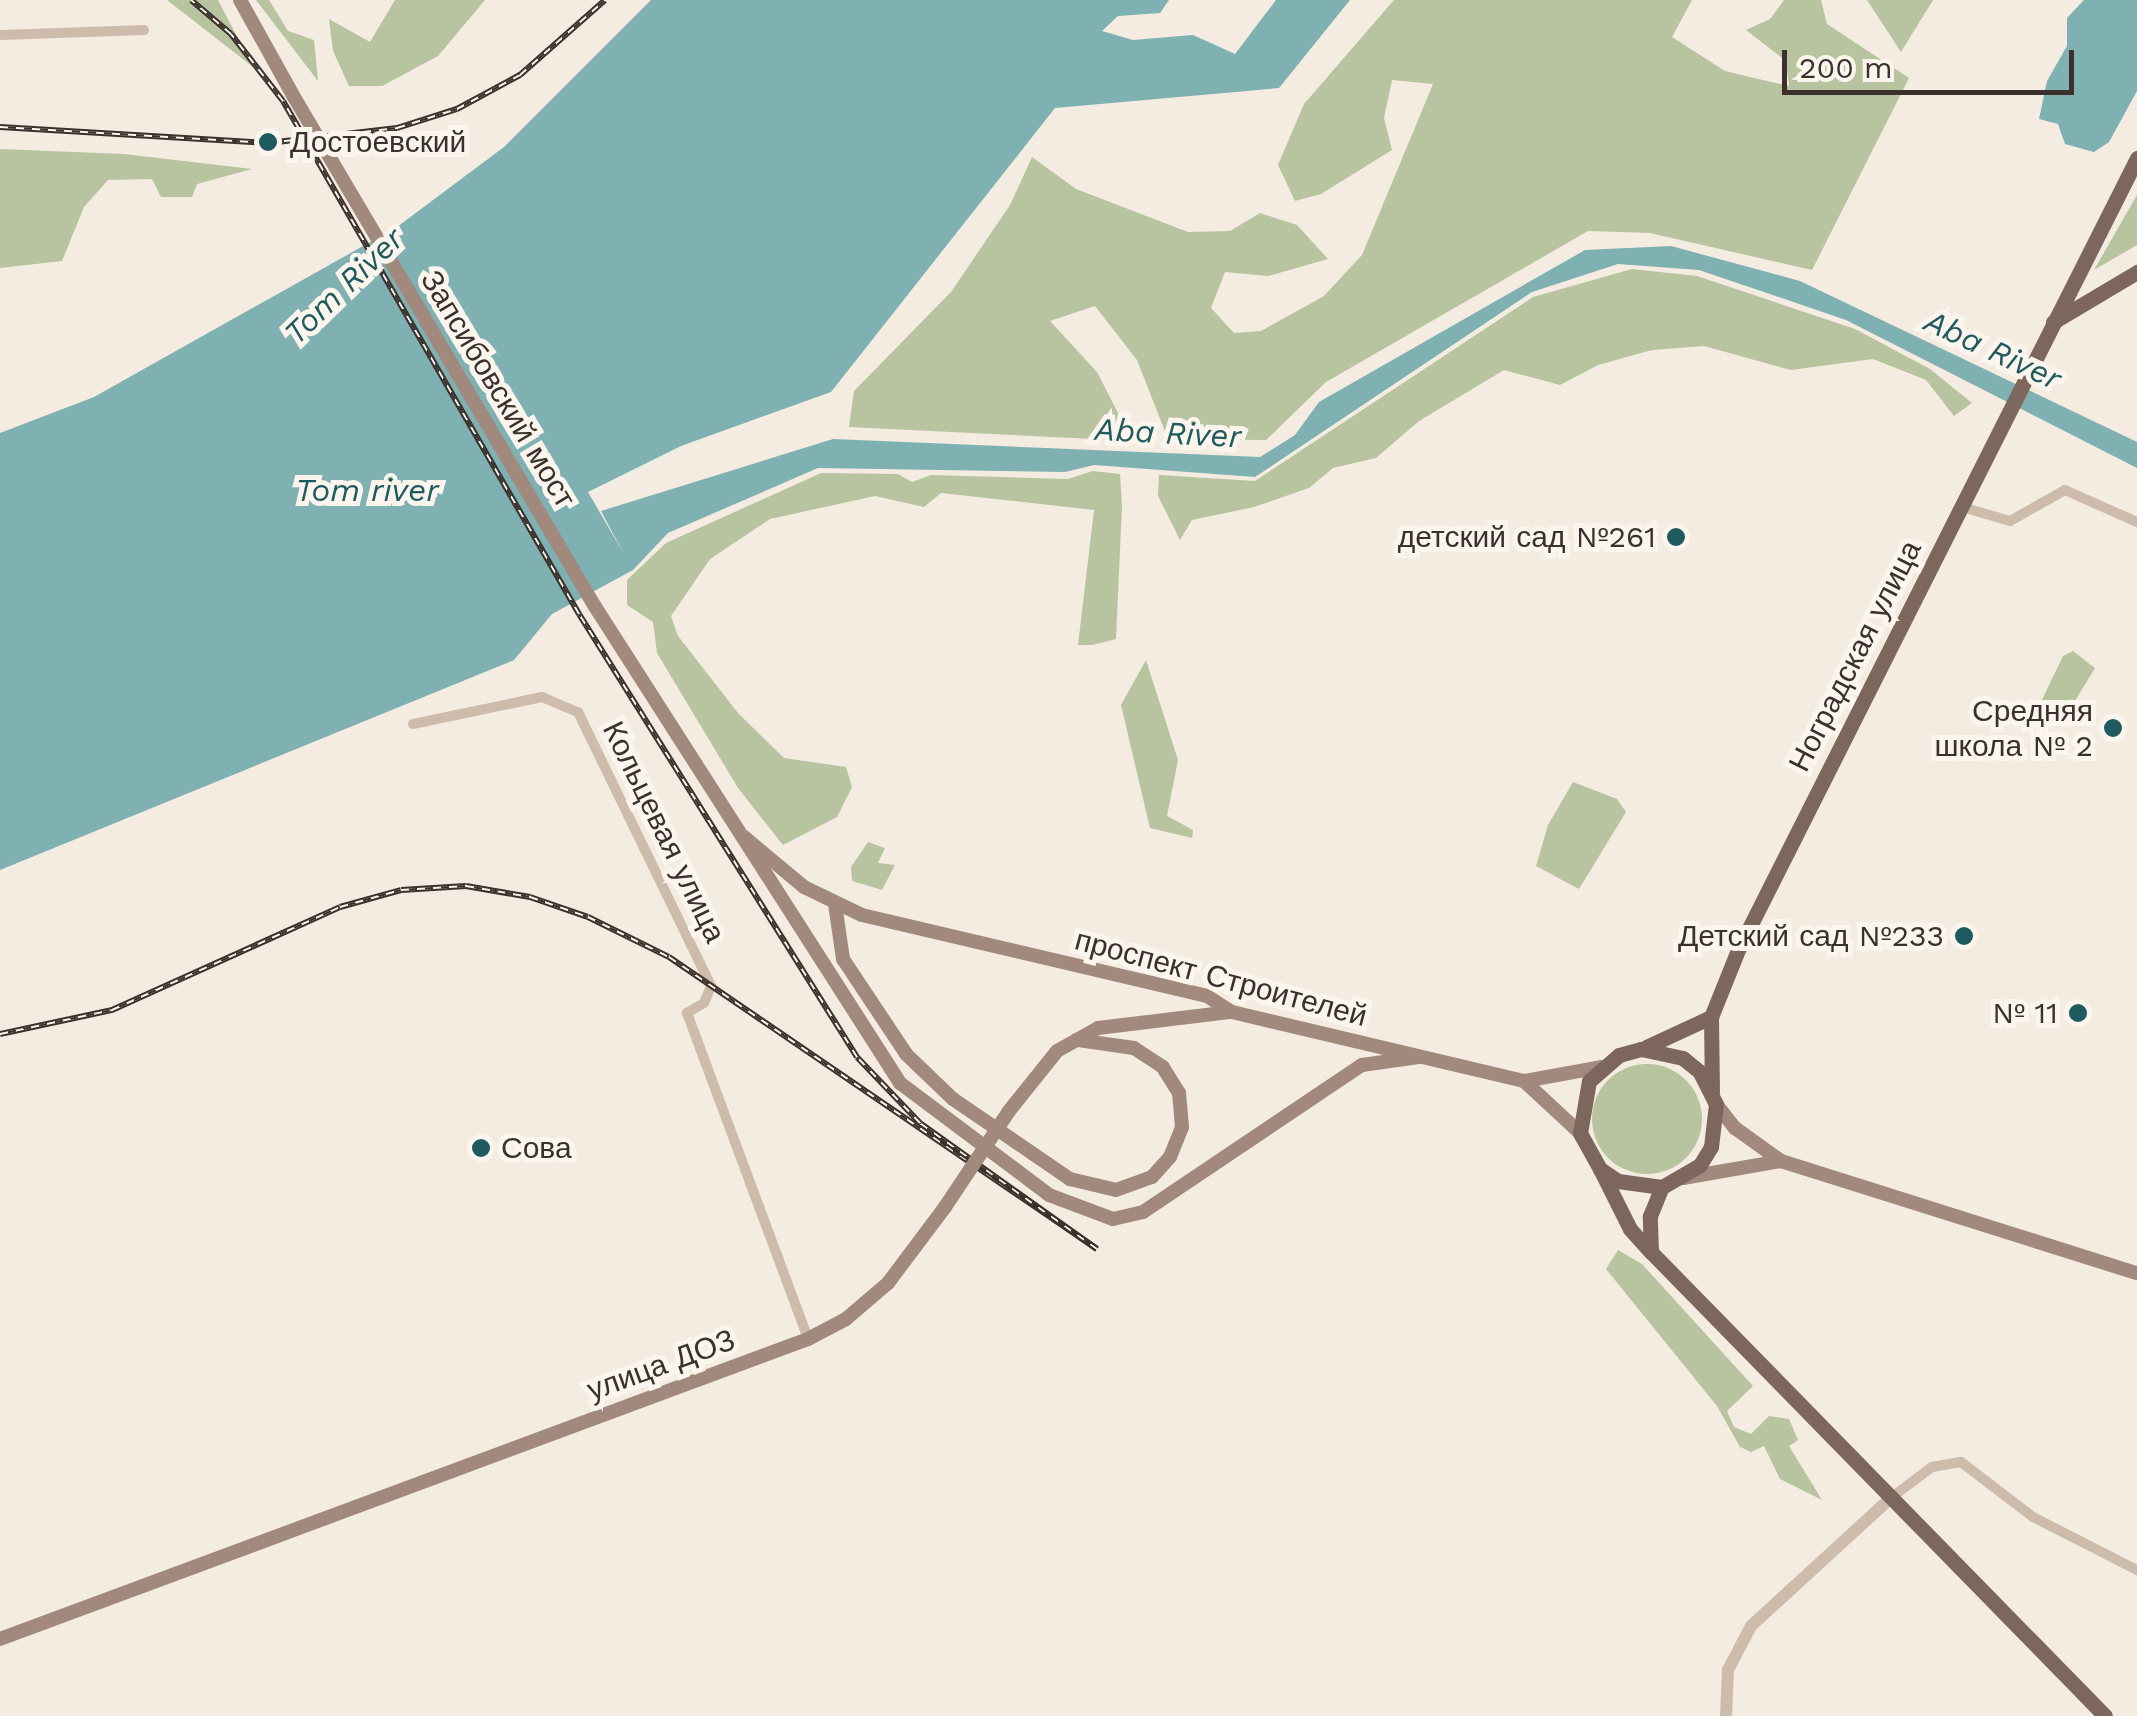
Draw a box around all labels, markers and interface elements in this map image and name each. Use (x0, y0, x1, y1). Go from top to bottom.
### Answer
scale bar (1787, 30, 2080, 92)
text: 200 m (1799, 50, 1893, 85)
place label: Достоевский (290, 124, 466, 160)
marker: Достоевский (255, 129, 281, 155)
water label: Tom River (276, 220, 412, 352)
street label: Запсибовский мост (413, 264, 583, 514)
water label: Aba River (1919, 302, 2067, 398)
water label: Aba River (1094, 410, 1242, 456)
water label: Tom river (295, 471, 439, 509)
place label: детский сад №261 (1398, 519, 1656, 555)
marker: детский сад №261 (1665, 526, 1687, 548)
street label: Ноградская улица (1781, 534, 1929, 778)
place label: Средняя школа № 2 (1934, 693, 2093, 764)
street label: Кольцевая улица (595, 716, 733, 948)
marker: Средняя школа № 2 (2102, 717, 2124, 739)
place label: Детский сад №233 (1678, 918, 1944, 954)
street label: проспект Строителей (1071, 922, 1371, 1034)
marker: Детский сад №233 (1953, 925, 1975, 947)
place label: № 11 (1992, 995, 2058, 1031)
marker: № 11 (2067, 1002, 2089, 1024)
place label: Сова (501, 1130, 572, 1166)
marker: Сова (470, 1137, 492, 1159)
street label: улица ДОЗ (582, 1322, 740, 1408)

